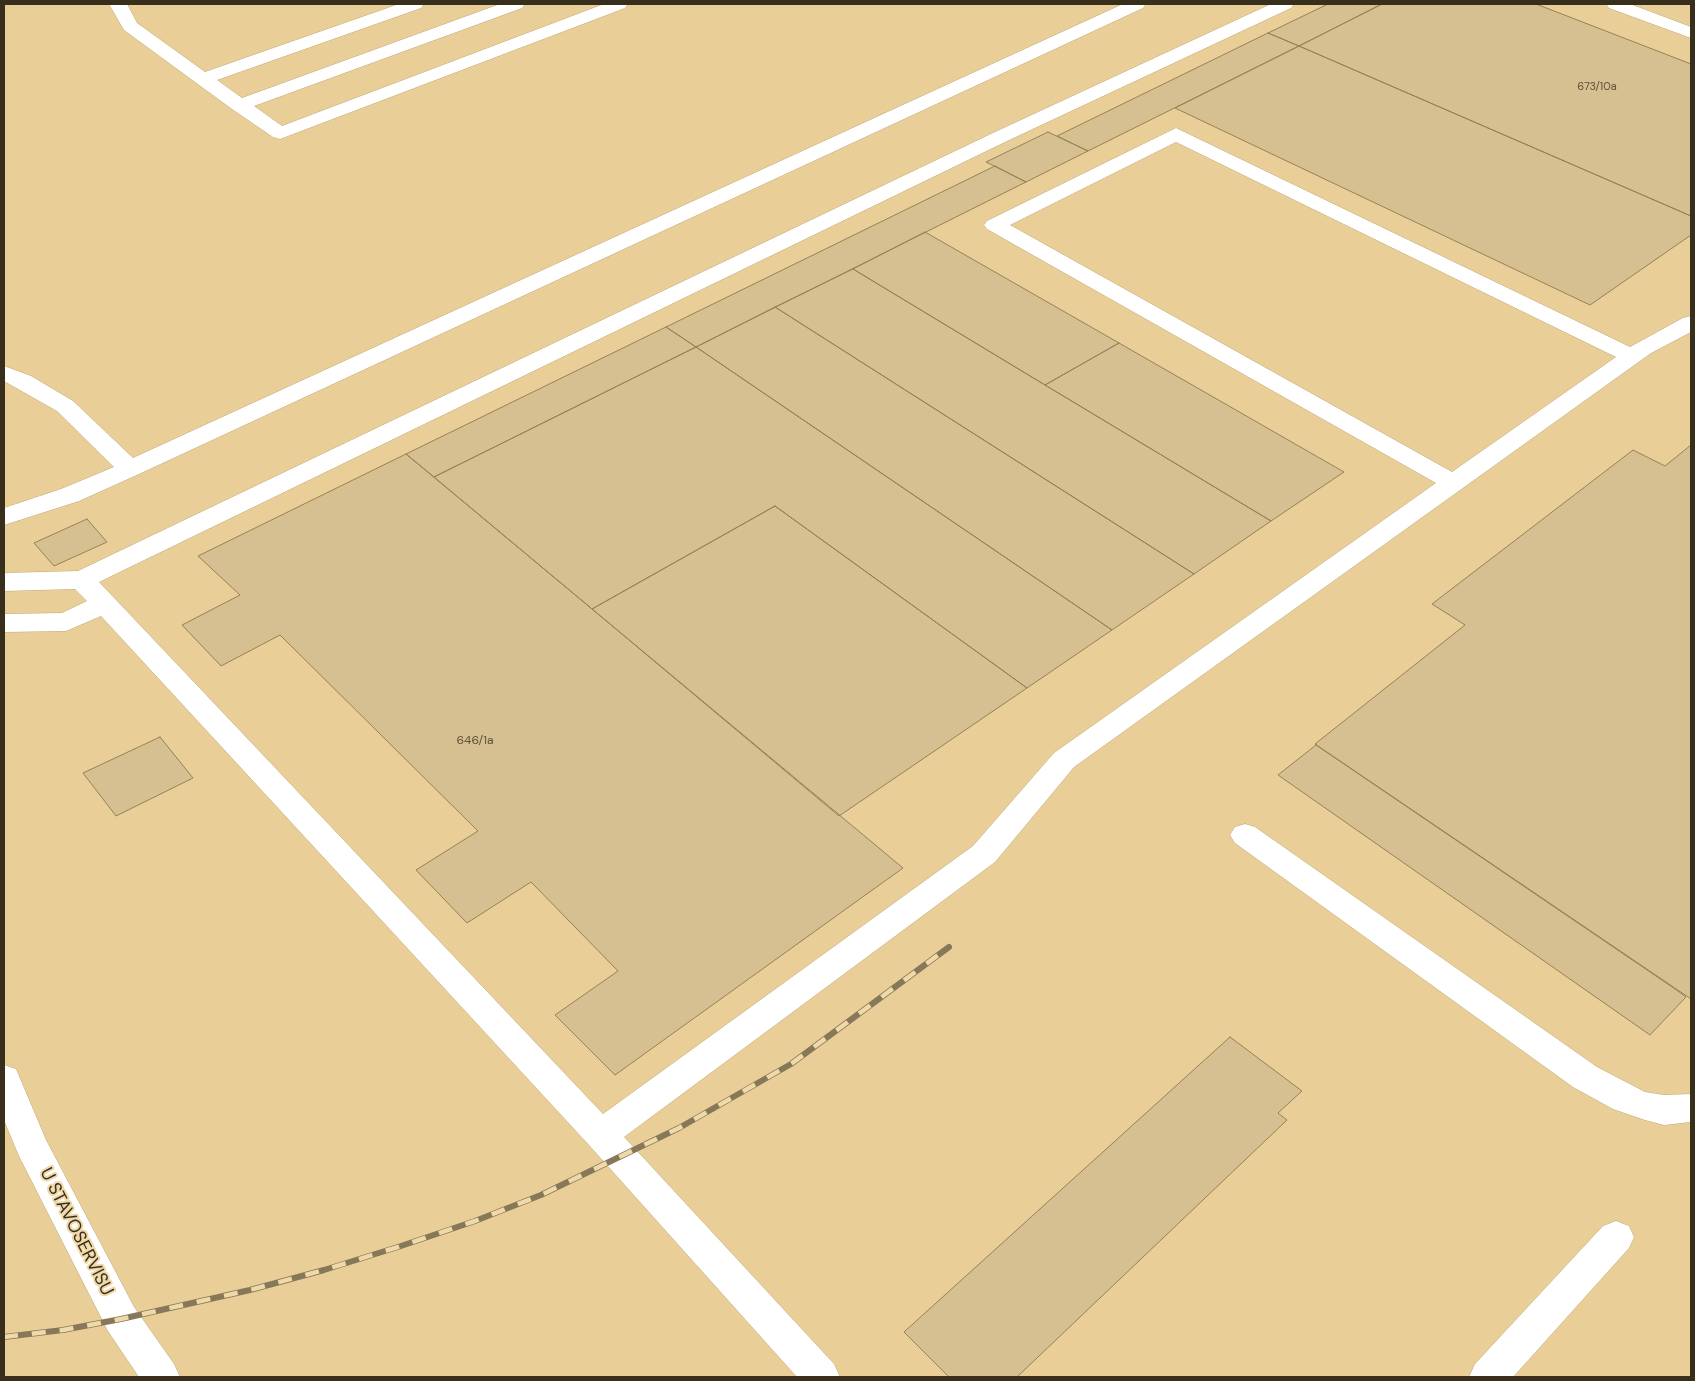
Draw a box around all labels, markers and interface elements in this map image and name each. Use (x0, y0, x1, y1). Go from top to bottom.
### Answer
house number: 673/10a (1577, 80, 1617, 94)
house number: 646/1a (457, 734, 493, 748)
street label: U STAVOSERVISU (35, 1165, 117, 1299)

